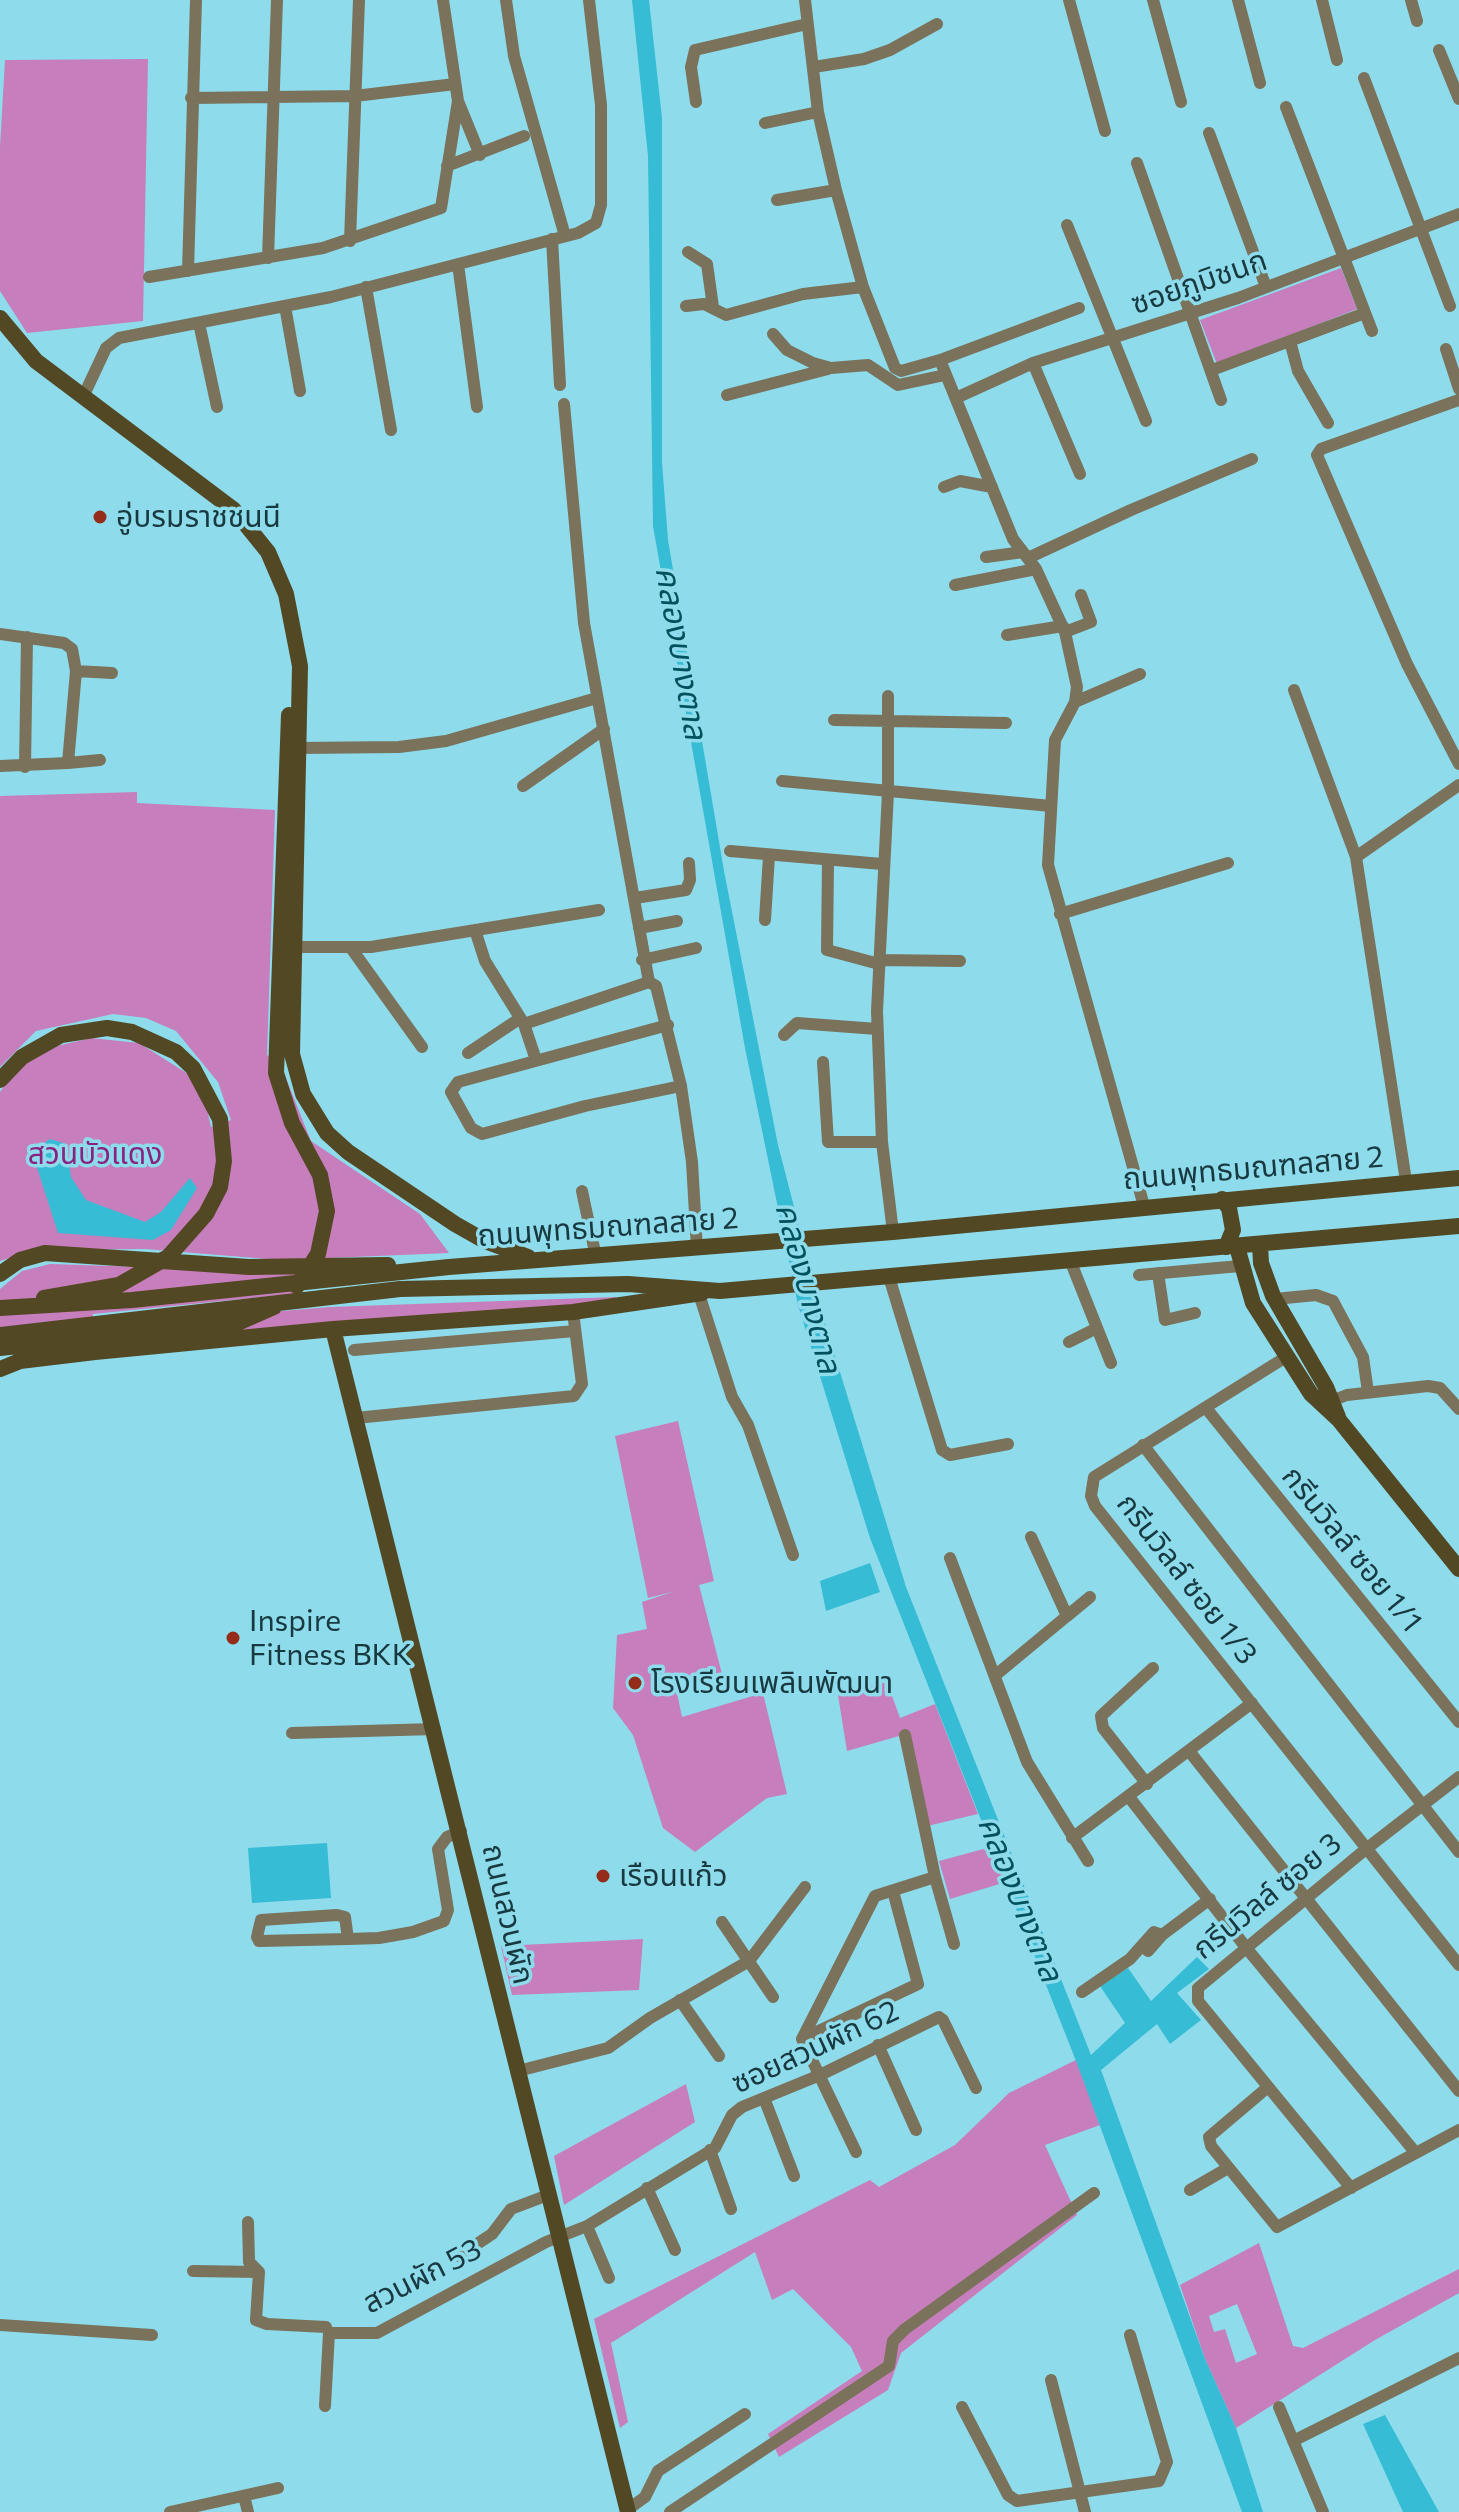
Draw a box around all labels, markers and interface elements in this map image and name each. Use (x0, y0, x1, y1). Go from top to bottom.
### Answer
street label: ซอยภูมิชนก (1126, 242, 1272, 322)
place label: อู่บรมราชชนนี (116, 499, 281, 535)
marker: อู่บรมราชชนนี (91, 508, 109, 526)
water label: คลองบางตาล (647, 564, 715, 742)
park label: สวนบัวแดง (28, 1136, 162, 1172)
street label: ถนนพุทธมณฑลสาย 2 (1121, 1139, 1385, 1197)
water label: คลองบางตาล (767, 1199, 849, 1377)
street label: ถนนพุทธมณฑลสาย 2 (476, 1200, 740, 1254)
street label: กรีนวิลล์ ซอย 1/1 (1274, 1459, 1430, 1639)
street label: กรีนวิลล์ ซอย 1/3 (1109, 1487, 1265, 1671)
place label: Inspire Fitness BKK (249, 1603, 412, 1674)
marker: Inspire Fitness BKK (224, 1629, 242, 1647)
place label: โรงเรียนเพลินพัฒนา (651, 1665, 893, 1701)
marker: โรงเรียนเพลินพัฒนา (626, 1674, 644, 1692)
water label: คลองบางตาล (969, 1811, 1071, 1987)
street label: กรีนวิลล์ ซอย 3 (1186, 1825, 1348, 1967)
street label: ถนนสวนผัก (474, 1840, 542, 1988)
place label: เรือนแก้ว (619, 1858, 728, 1894)
marker: เรือนแก้ว (594, 1867, 612, 1885)
street label: ซอยสวนผัก 62 (726, 1993, 904, 2101)
street label: สวนผัก 53 (357, 2231, 487, 2321)

